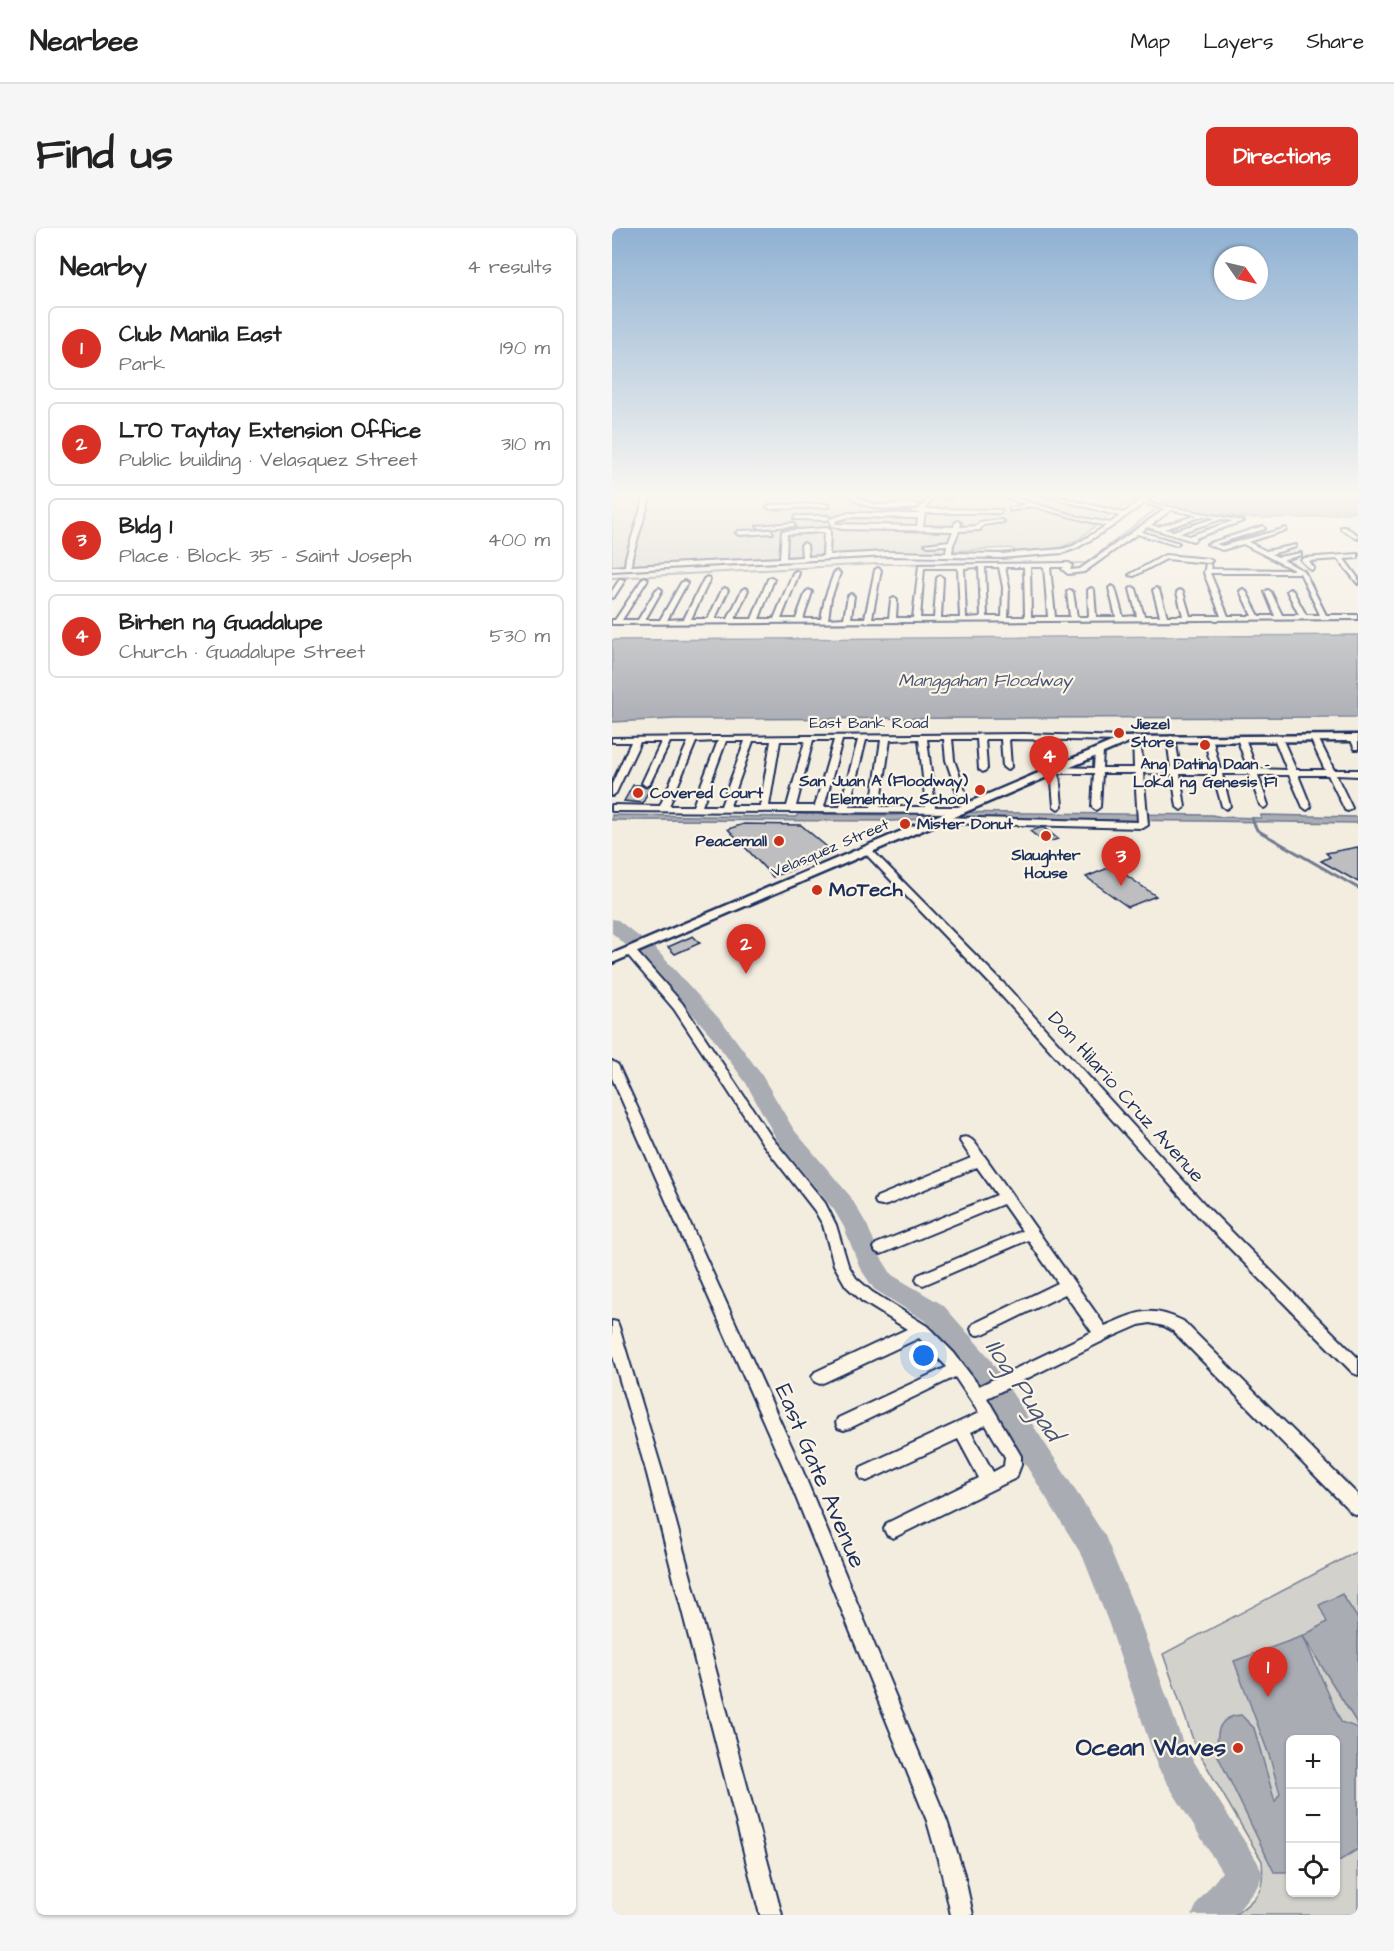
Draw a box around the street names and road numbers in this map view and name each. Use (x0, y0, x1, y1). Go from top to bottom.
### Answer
street label: East Bank Road (809, 712, 929, 734)
street label: Velasquez Street (768, 813, 893, 883)
street label: Don Hilario Cruz Avenue (1041, 1005, 1211, 1189)
street label: East Gate Avenue (766, 1379, 874, 1573)

